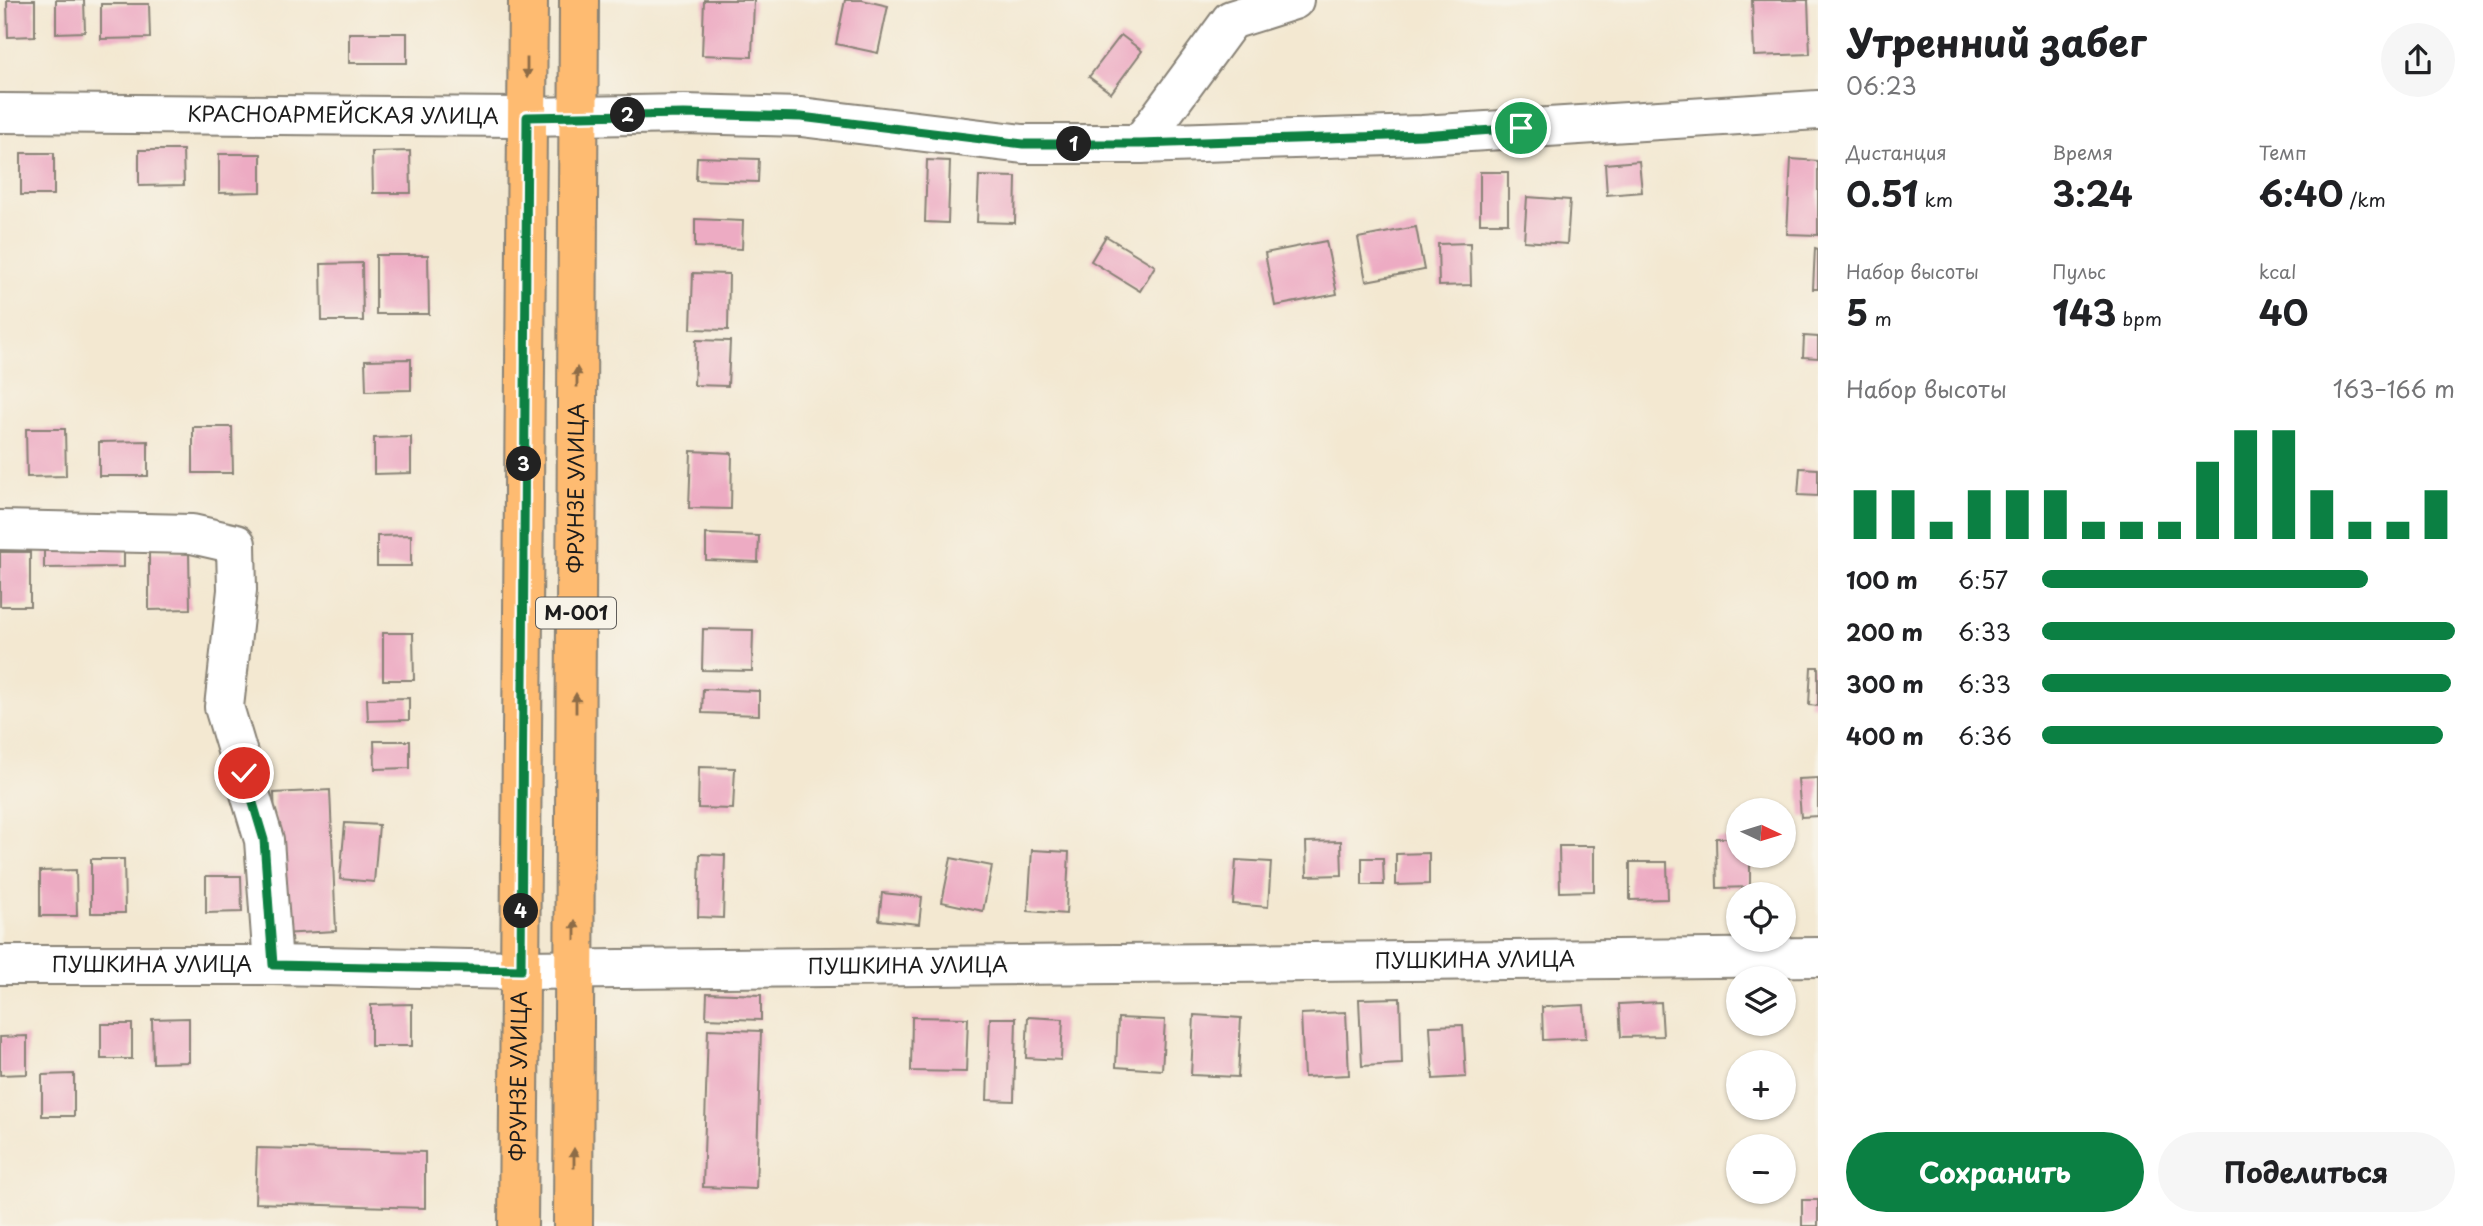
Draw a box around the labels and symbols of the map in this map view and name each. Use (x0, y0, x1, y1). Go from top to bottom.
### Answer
one-way arrow (521, 57, 533, 79)
street label: КРАСНОАРМЕЙСКАЯ УЛИЦА (187, 96, 499, 131)
pin: 2 (610, 97, 646, 132)
pin (1491, 98, 1551, 158)
pin: 1 (1056, 127, 1092, 162)
one-way arrow (572, 366, 583, 388)
street label: ФРУНЗЕ УЛИЦА (558, 403, 591, 573)
pin: 3 (506, 447, 542, 482)
road number: M-001 (536, 598, 616, 628)
one-way arrow (570, 692, 582, 714)
pin (214, 743, 274, 803)
north arrow (1726, 798, 1796, 868)
pin: 4 (504, 894, 538, 928)
one-way arrow (569, 919, 581, 941)
street label: ПУШКИНА УЛИЦА (1375, 941, 1575, 975)
street label: ПУШКИНА УЛИЦА (52, 947, 252, 979)
street label: ПУШКИНА УЛИЦА (808, 947, 1008, 981)
street label: ФРУНЗЕ УЛИЦА (501, 991, 534, 1161)
one-way arrow (568, 1147, 580, 1169)

